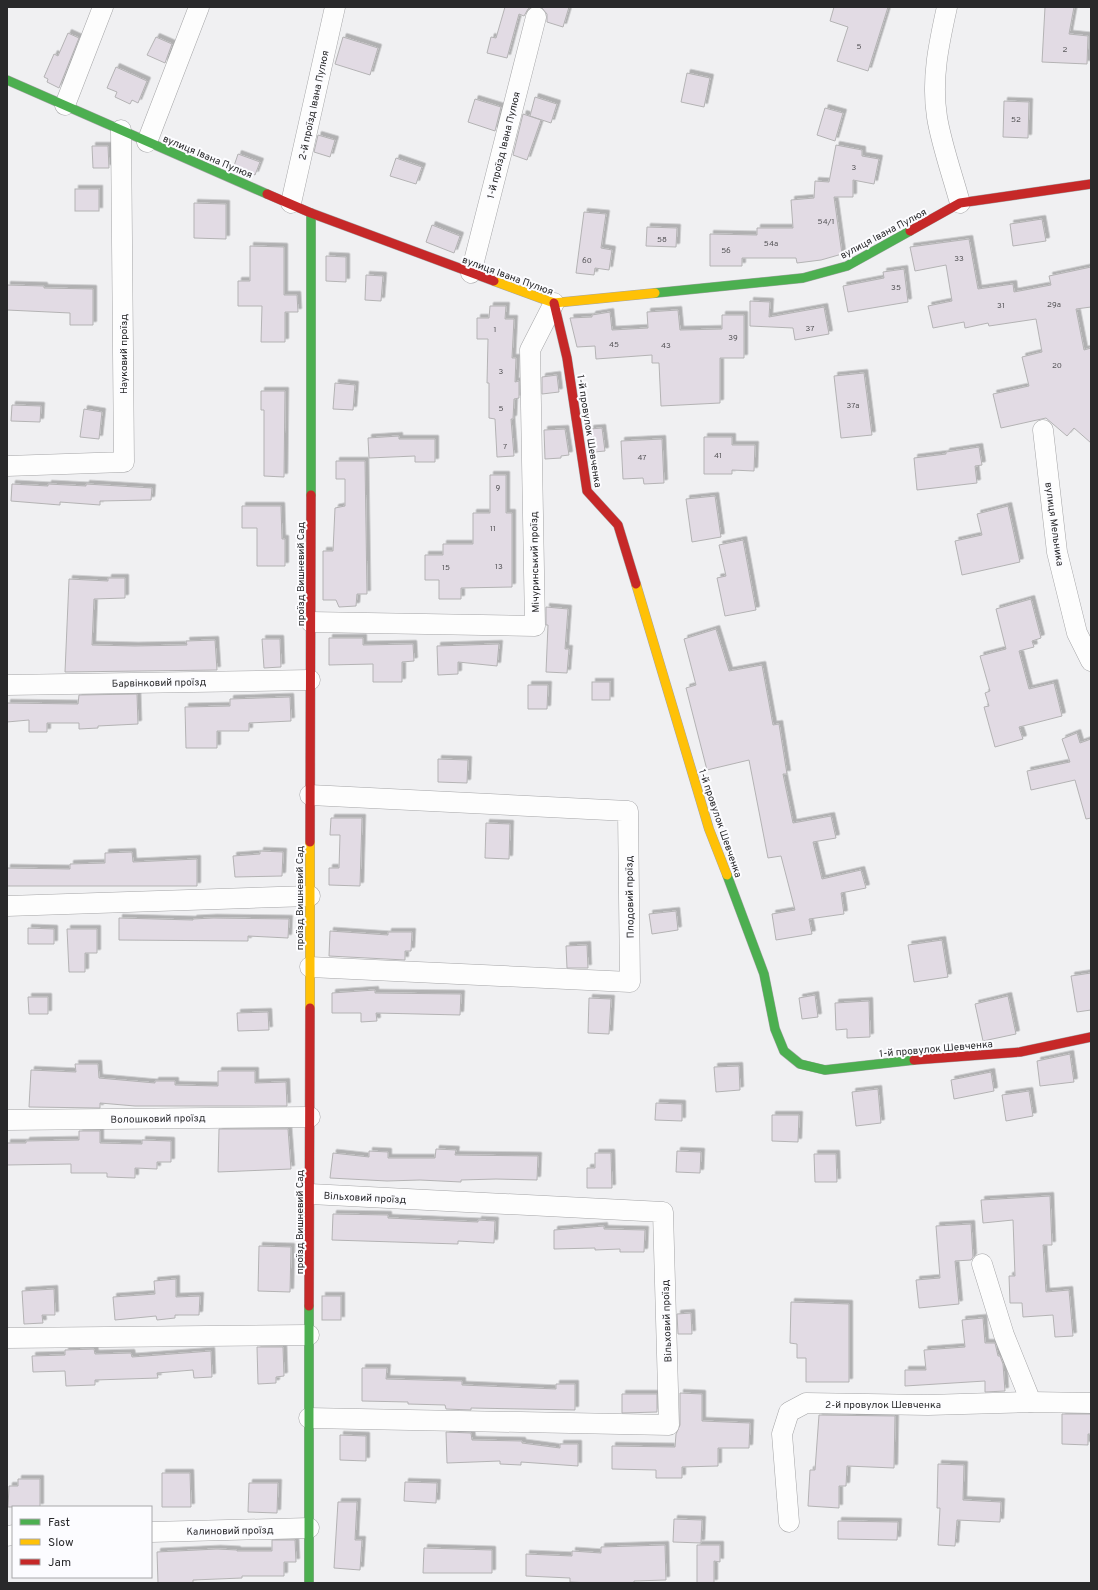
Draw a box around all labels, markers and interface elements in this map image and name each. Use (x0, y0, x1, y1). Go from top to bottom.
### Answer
house number: 5 (857, 42, 862, 52)
house number: 2 (1063, 45, 1068, 55)
street label: 2-й проїзд Івана Пулюя (296, 49, 332, 161)
street label: 1-й проїзд Івана Пулюя (485, 90, 524, 200)
house number: 52 (1011, 115, 1021, 125)
street label: вулиця Івана Пулюя (161, 133, 254, 182)
house number: 3 (852, 163, 857, 173)
street label: вулиця Івана Пулюя (838, 206, 929, 263)
house number: 54/1 (818, 217, 835, 227)
house number: 58 (657, 235, 667, 245)
house number: 54а (764, 239, 778, 249)
house number: 56 (721, 246, 731, 256)
street label: вулиця Івана Пулюя (460, 254, 555, 299)
house number: 33 (954, 254, 964, 264)
house number: 60 (582, 256, 592, 266)
house number: 35 (891, 283, 901, 293)
house number: 29а (1047, 300, 1061, 310)
house number: 31 (997, 301, 1005, 311)
street label: Науковий проїзд (118, 314, 131, 394)
house number: 37 (806, 324, 814, 334)
house number: 1 (494, 325, 496, 335)
house number: 39 (728, 333, 738, 343)
house number: 45 (609, 340, 619, 350)
house number: 43 (661, 341, 671, 351)
house number: 20 (1052, 361, 1062, 371)
house number: 3 (499, 367, 504, 377)
street label: 1-й провулок Шевченка (573, 374, 604, 489)
house number: 37а (847, 401, 859, 411)
house number: 5 (499, 404, 504, 414)
house number: 7 (503, 442, 507, 452)
house number: 41 (714, 451, 722, 461)
house number: 47 (637, 453, 647, 463)
street label: вулиця Мельника (1041, 481, 1066, 567)
house number: 9 (496, 483, 501, 493)
street label: Мічуринський проїзд (528, 511, 543, 613)
street label: проїзд Вишневий Сад (295, 521, 308, 626)
house number: 11 (490, 524, 496, 534)
house number: 13 (495, 562, 503, 572)
house number: 15 (442, 563, 450, 573)
street label: Барвінковий проїзд (112, 676, 207, 691)
street label: 1-й провулок Шевченка (695, 768, 744, 879)
street label: проїзд Вишневий Сад (294, 845, 307, 950)
street label: Плодовий проїзд (623, 855, 638, 938)
street label: 1-й провулок Шевченка (879, 1038, 993, 1061)
street label: Волошковий проїзд (110, 1112, 206, 1127)
street label: проїзд Вишневий Сад (294, 1169, 307, 1274)
street label: Вільховий проїзд (323, 1190, 407, 1207)
street label: Вільховий проїзд (660, 1279, 675, 1362)
street label: 2-й провулок Шевченка (825, 1399, 941, 1412)
legend (12, 1506, 152, 1578)
text: Fast (48, 1515, 70, 1531)
street label: Калиновий проїзд (186, 1524, 274, 1539)
text: Slow (48, 1535, 74, 1551)
text: Jam (48, 1555, 71, 1571)

